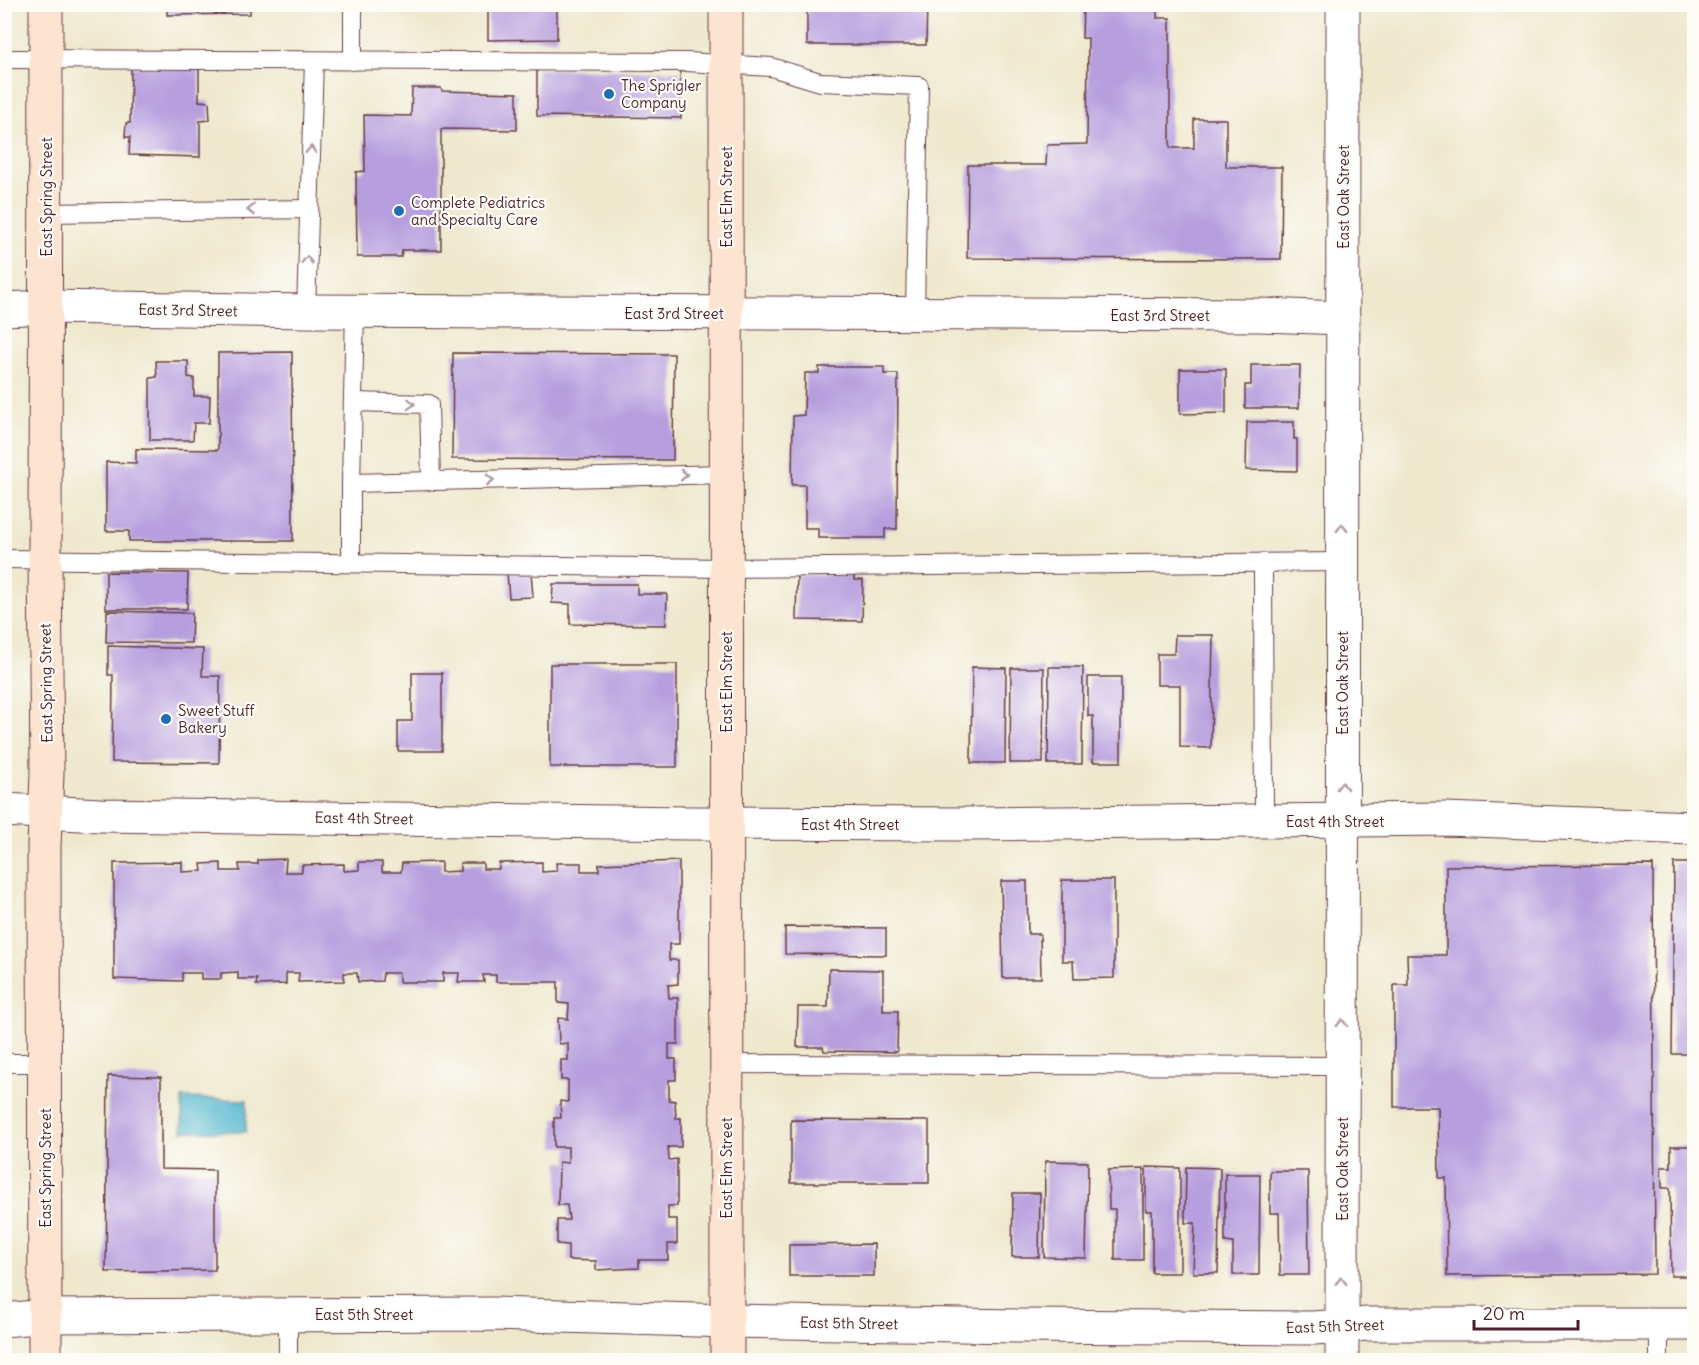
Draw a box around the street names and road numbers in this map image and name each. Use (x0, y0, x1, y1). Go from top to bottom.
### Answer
street label: East Spring Street (37, 137, 56, 257)
street label: East Oak Street (1334, 145, 1353, 249)
street label: East Elm Street (717, 146, 736, 248)
street label: East 3rd Street (138, 300, 238, 320)
street label: East 3rd Street (624, 304, 724, 323)
street label: East 3rd Street (1110, 306, 1210, 325)
street label: East Spring Street (35, 623, 57, 743)
street label: East Elm Street (717, 631, 736, 733)
street label: East Oak Street (1333, 631, 1352, 735)
street label: East 4th Street (315, 808, 413, 828)
street label: East 4th Street (1286, 812, 1384, 831)
street label: East 4th Street (801, 815, 899, 834)
street label: East Spring Street (36, 1108, 55, 1228)
street label: East Elm Street (717, 1117, 736, 1219)
street label: East Oak Street (1333, 1117, 1352, 1221)
street label: East 5th Street (315, 1305, 413, 1324)
street label: East 5th Street (800, 1313, 898, 1333)
street label: East 5th Street (1285, 1315, 1385, 1337)

